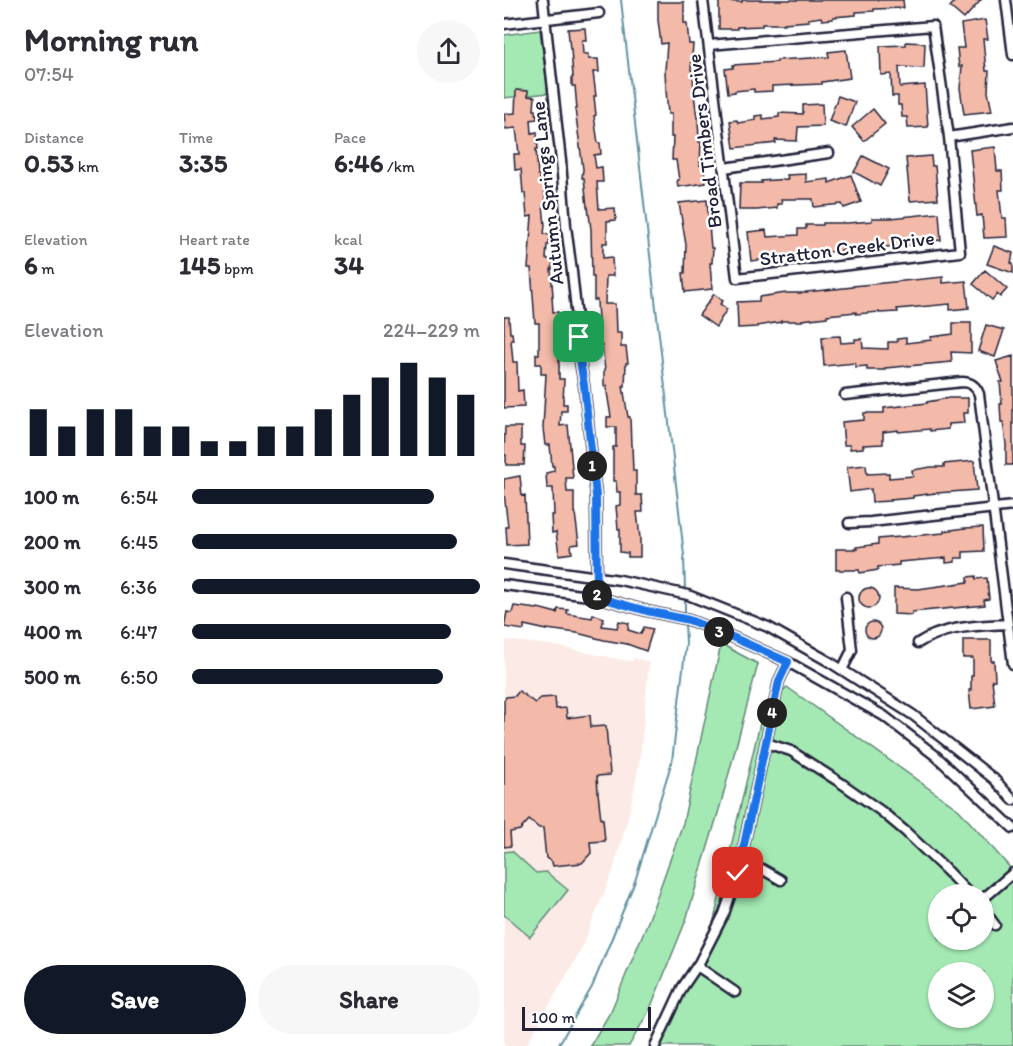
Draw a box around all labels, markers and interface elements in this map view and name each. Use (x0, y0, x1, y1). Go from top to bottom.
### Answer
text: Morning run (24, 20, 199, 59)
button: share (417, 20, 480, 83)
street label: Broad Timbers Drive (681, 52, 727, 230)
text: 07:54 (24, 62, 74, 86)
street label: Autumn Springs Lane (525, 100, 569, 286)
text: Distance (24, 128, 84, 147)
text: Time (179, 128, 213, 147)
text: Pace (334, 128, 366, 147)
text: 0.53 (24, 147, 74, 179)
text: 3:35 (179, 147, 227, 179)
text: 6:46 (334, 147, 384, 179)
text: km (74, 157, 99, 176)
text: /km (384, 157, 415, 176)
street label: Stratton Creek Drive (758, 225, 936, 271)
text: Elevation (24, 230, 88, 249)
text: Heart rate (179, 230, 250, 249)
text: kcal (334, 230, 362, 249)
text: 6 (24, 249, 38, 281)
text: 145 (179, 249, 220, 281)
text: 34 (334, 249, 364, 281)
text: m (38, 259, 55, 278)
text: bpm (220, 259, 254, 278)
pin (553, 311, 604, 362)
text: Elevation (24, 318, 103, 342)
text: 224–229 m (383, 318, 480, 342)
icon: arrive (562, 320, 595, 353)
pin: 1 (577, 451, 607, 481)
text: 1 (588, 456, 596, 475)
text: 100 m (24, 485, 79, 509)
text: 6:54 (120, 485, 158, 509)
text: 200 m (24, 530, 80, 554)
text: 6:45 (120, 530, 158, 554)
text: 300 m (24, 575, 81, 599)
text: 6:36 (120, 575, 157, 599)
pin: 2 (582, 580, 612, 610)
text: 2 (593, 585, 601, 604)
pin: 3 (704, 617, 734, 647)
text: 400 m (24, 620, 82, 644)
text: 6:47 (120, 620, 157, 644)
text: 3 (715, 622, 723, 641)
text: 500 m (24, 665, 80, 689)
text: 6:50 (120, 665, 158, 689)
pin: 4 (757, 698, 787, 728)
text: 4 (767, 703, 777, 722)
pin (712, 847, 763, 898)
icon: check (721, 856, 754, 889)
map controls (928, 884, 994, 1028)
button: locate (928, 884, 994, 950)
button: layers (928, 962, 994, 1028)
button: Save (24, 965, 246, 1034)
button: Share (258, 965, 480, 1034)
scale bar (522, 1004, 651, 1032)
text: 100 m (531, 1008, 575, 1027)

